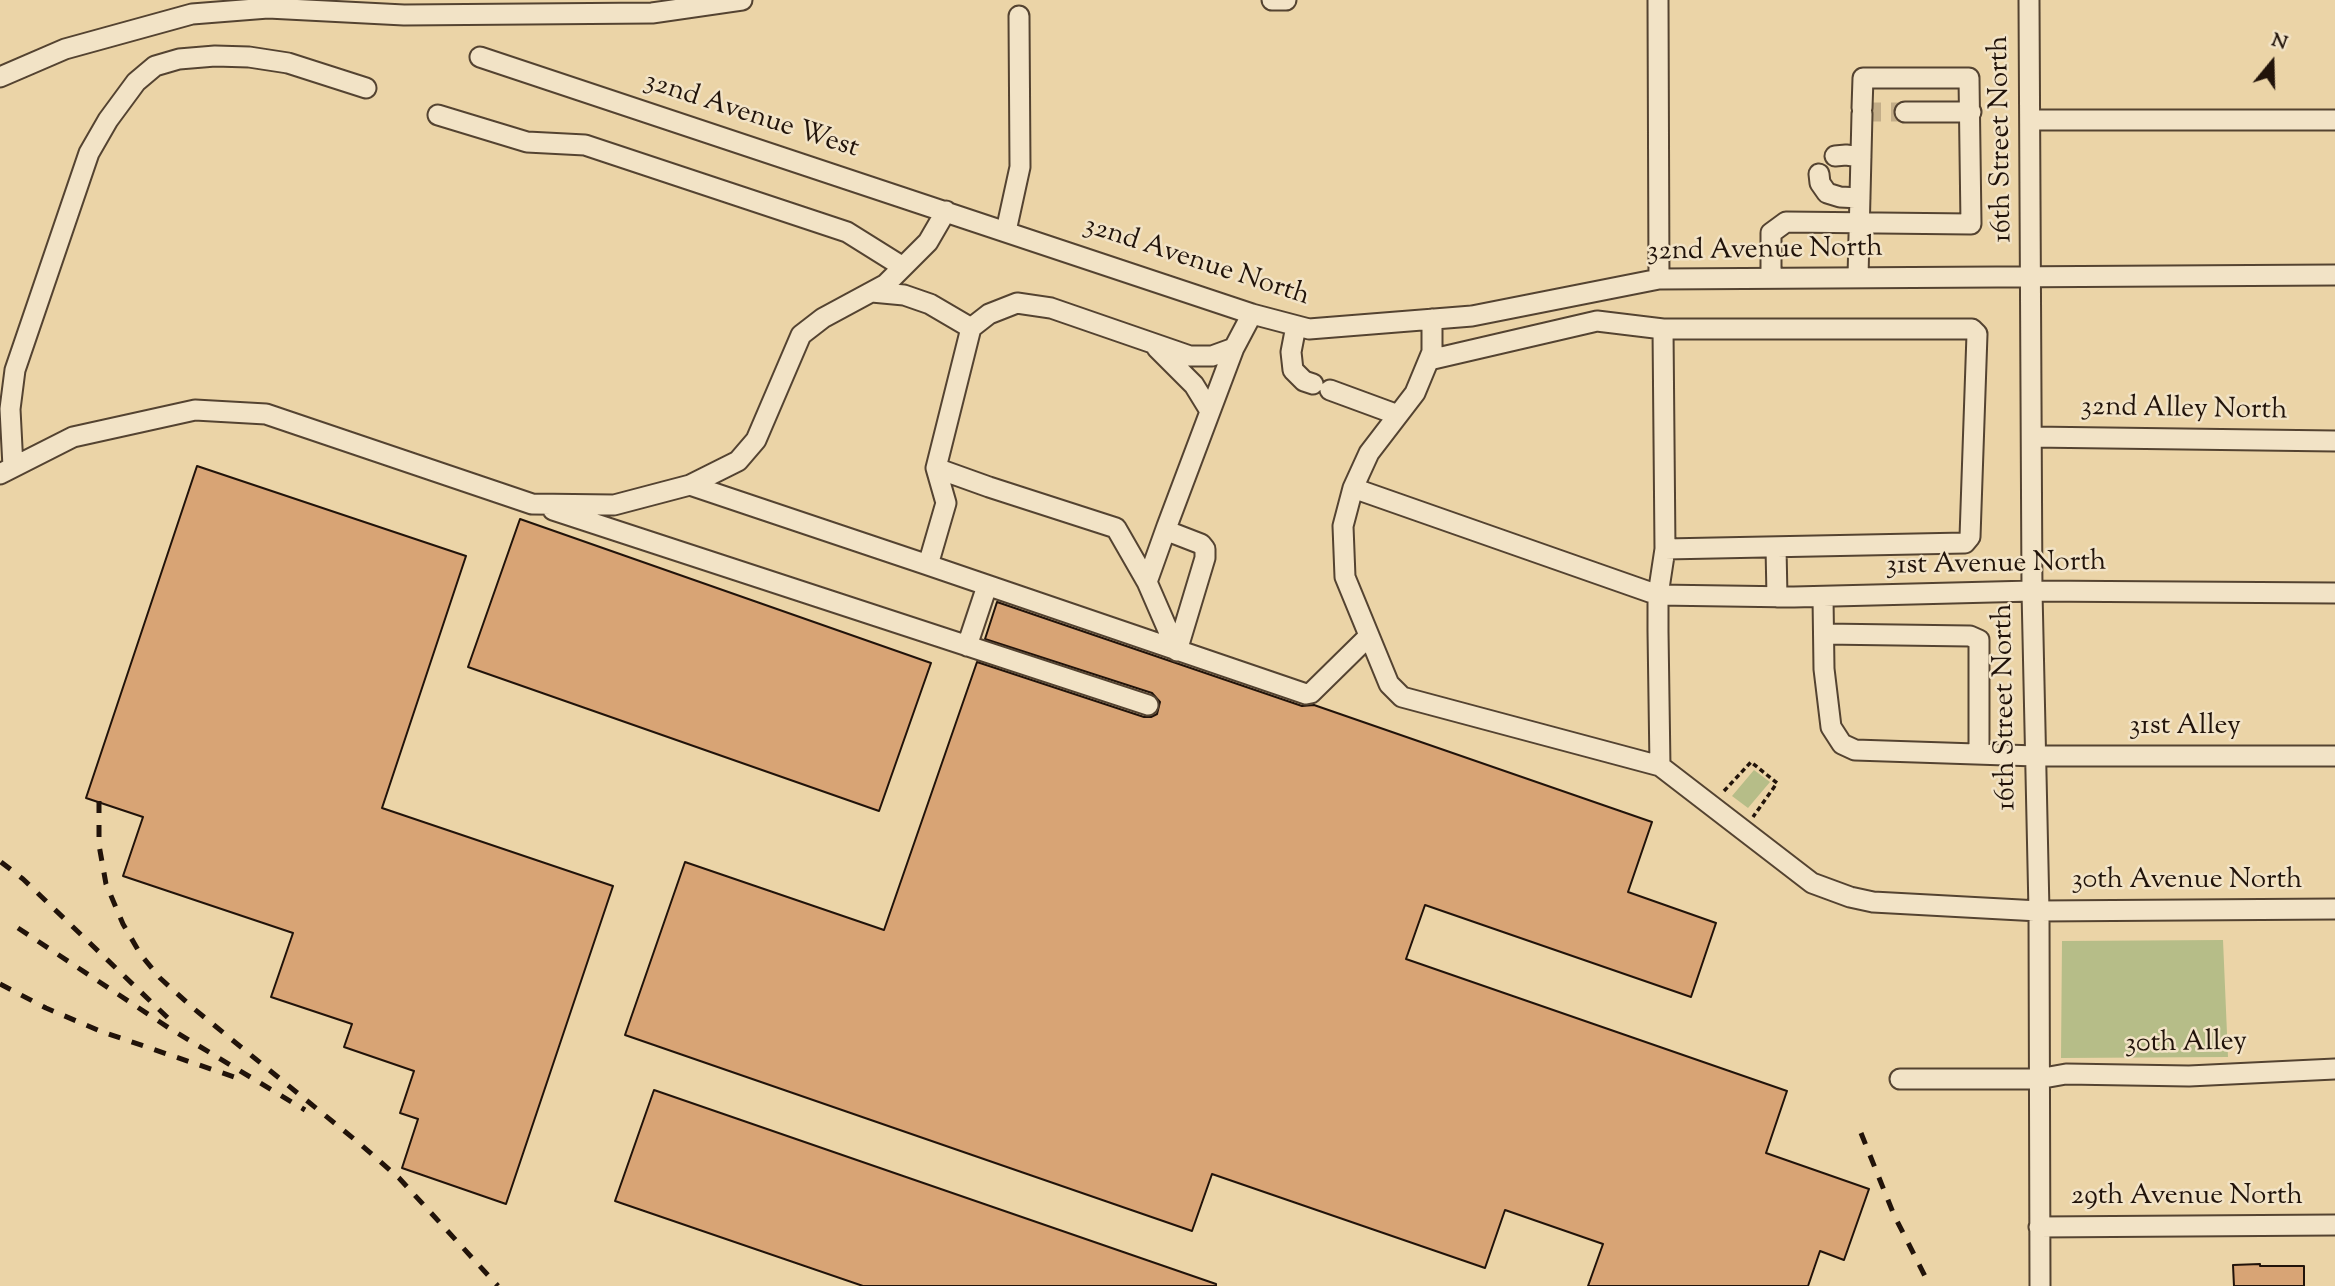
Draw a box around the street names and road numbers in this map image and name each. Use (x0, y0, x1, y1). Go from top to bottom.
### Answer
street label: 16th Street North (1984, 35, 2022, 243)
street label: 32nd Avenue West (639, 66, 863, 168)
street label: 32nd Avenue North (1079, 211, 1313, 315)
street label: 32nd Avenue North (1647, 233, 1883, 271)
street label: 32nd Alley North (2080, 392, 2288, 430)
street label: 31st Avenue North (1885, 547, 2107, 585)
street label: 16th Street North (1988, 603, 2026, 811)
street label: 31st Alley (2129, 711, 2241, 745)
street label: 30th Avenue North (2072, 865, 2302, 899)
street label: 30th Alley (2125, 1027, 2247, 1063)
street label: 29th Avenue North (2071, 1181, 2303, 1215)

